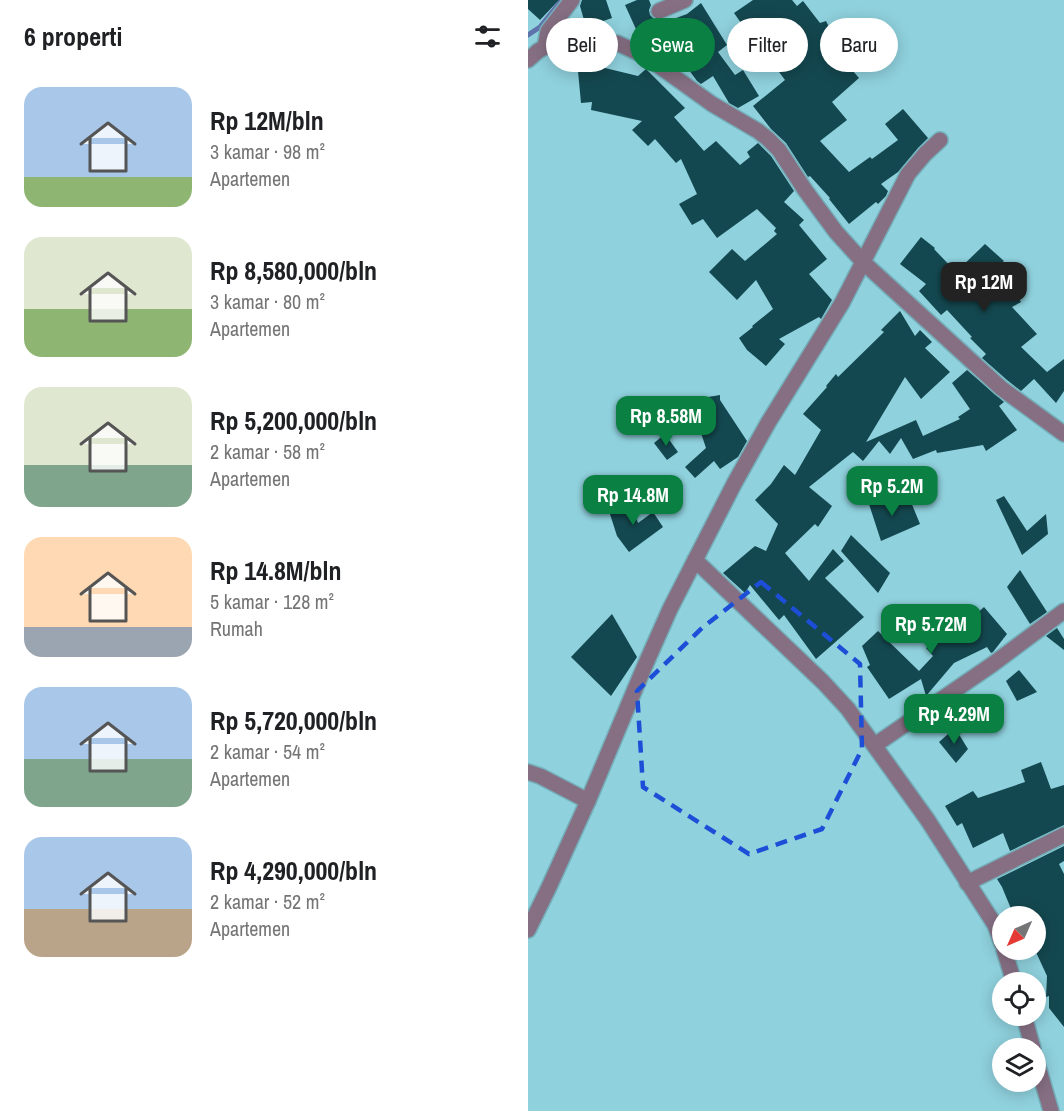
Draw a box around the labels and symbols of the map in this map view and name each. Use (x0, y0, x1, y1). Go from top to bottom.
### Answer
pin: Rp 12M (935, 262, 1033, 313)
pin: Rp 8.58M (604, 396, 728, 447)
pin: Rp 5.2M (837, 466, 947, 517)
pin: Rp 14.8M (571, 475, 695, 526)
pin: Rp 5.72M (869, 604, 993, 655)
pin: Rp 4.29M (892, 694, 1016, 745)
north arrow (992, 906, 1046, 960)

